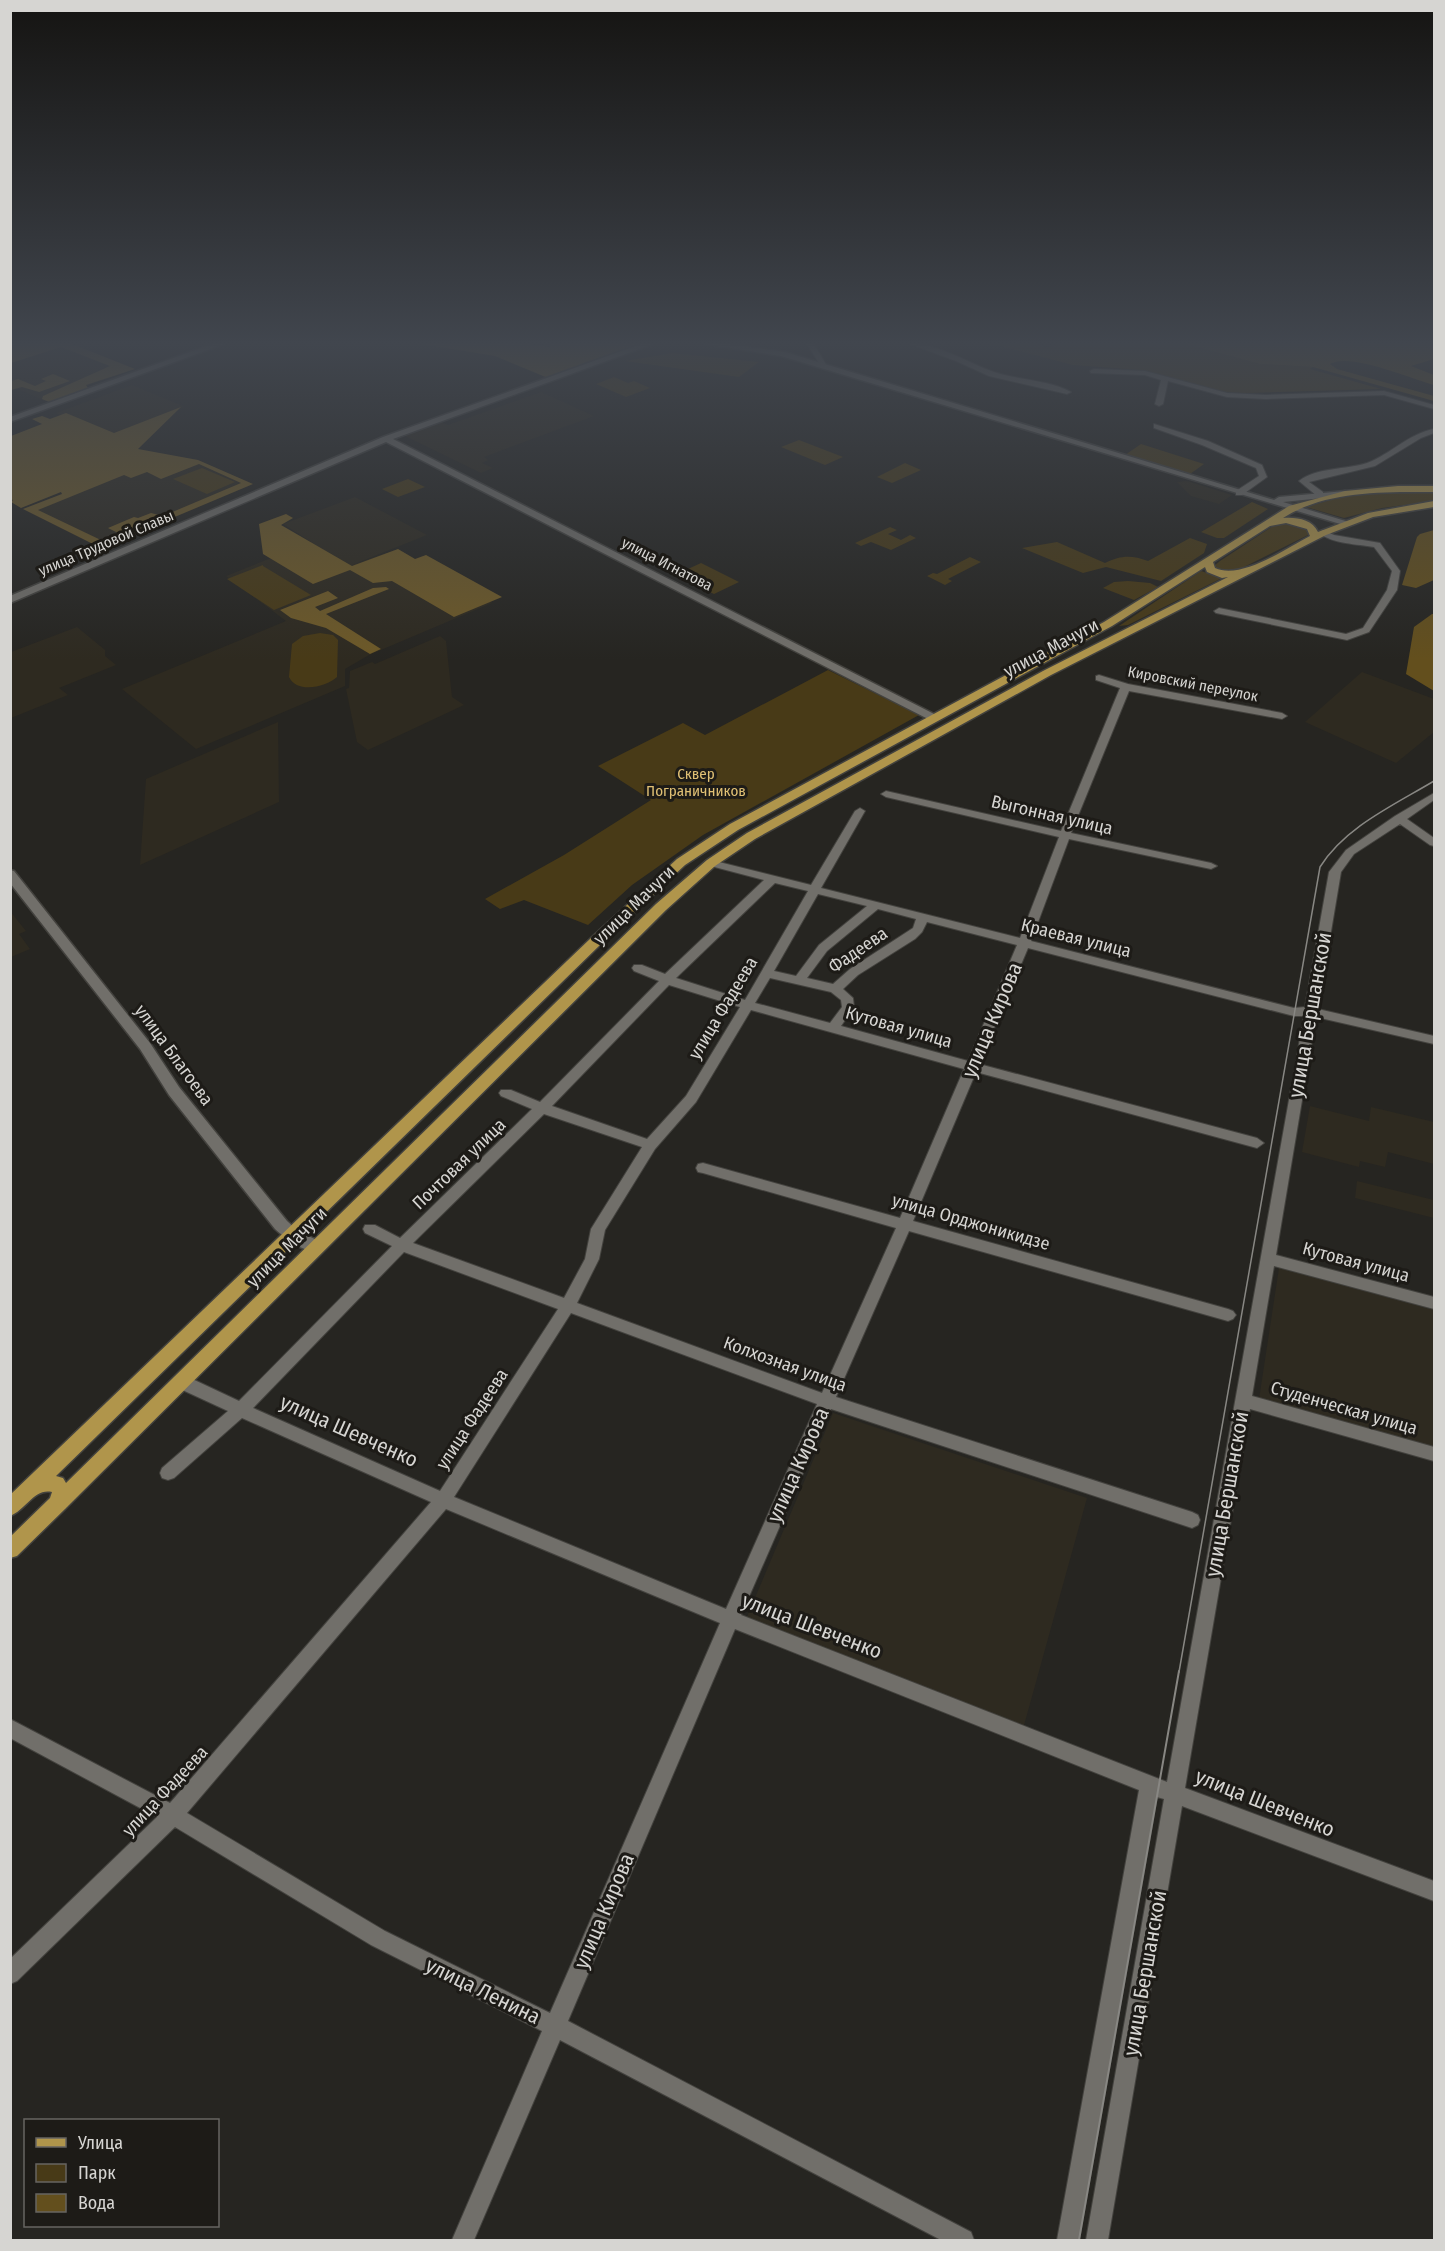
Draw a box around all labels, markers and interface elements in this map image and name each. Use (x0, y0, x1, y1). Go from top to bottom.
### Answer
street label: улица Трудовой Славы (36, 506, 176, 580)
street label: улица Игнатова (619, 533, 715, 595)
street label: улица Мачуги (1000, 614, 1102, 682)
street label: Кировский переулок (1126, 663, 1260, 705)
park label: Сквер Пограничников (646, 765, 746, 800)
street label: Выгонная улица (989, 790, 1115, 840)
street label: улица Мачуги (589, 861, 679, 949)
street label: Краевая улица (1019, 914, 1133, 962)
street label: Фадеева (824, 922, 892, 978)
street label: улица Бершанской (1283, 930, 1337, 1100)
street label: улица Фадеева (684, 953, 762, 1063)
street label: улица Кирова (956, 958, 1028, 1082)
street label: улица Благоева (130, 1000, 218, 1110)
street label: Кутовая улица (843, 1001, 955, 1053)
street label: Почтовая улица (408, 1114, 510, 1214)
street label: улица Орджоникидзе (890, 1189, 1053, 1255)
street label: улица Мачуги (242, 1202, 332, 1292)
street label: Кутовая улица (1300, 1237, 1412, 1287)
street label: Колхозная улица (720, 1332, 850, 1397)
street label: улица Фадеева (431, 1364, 513, 1474)
street label: Студенческая улица (1268, 1377, 1420, 1440)
street label: улица Шевченко (276, 1389, 422, 1473)
street label: улица Кирова (761, 1404, 835, 1526)
street label: улица Бершанской (1200, 1409, 1254, 1579)
street label: улица Шевченко (738, 1587, 886, 1665)
street label: улица Фадеева (117, 1741, 213, 1841)
street label: улица Шевченко (1191, 1763, 1339, 1843)
street label: улица Кирова (568, 1849, 640, 1973)
street label: улица Бершанской (1118, 1888, 1172, 2058)
street label: улица Ленина (421, 1952, 545, 2030)
legend (24, 2119, 219, 2227)
text: Улица (77, 2132, 123, 2154)
text: Парк (78, 2162, 116, 2184)
text: Вода (78, 2192, 115, 2214)

